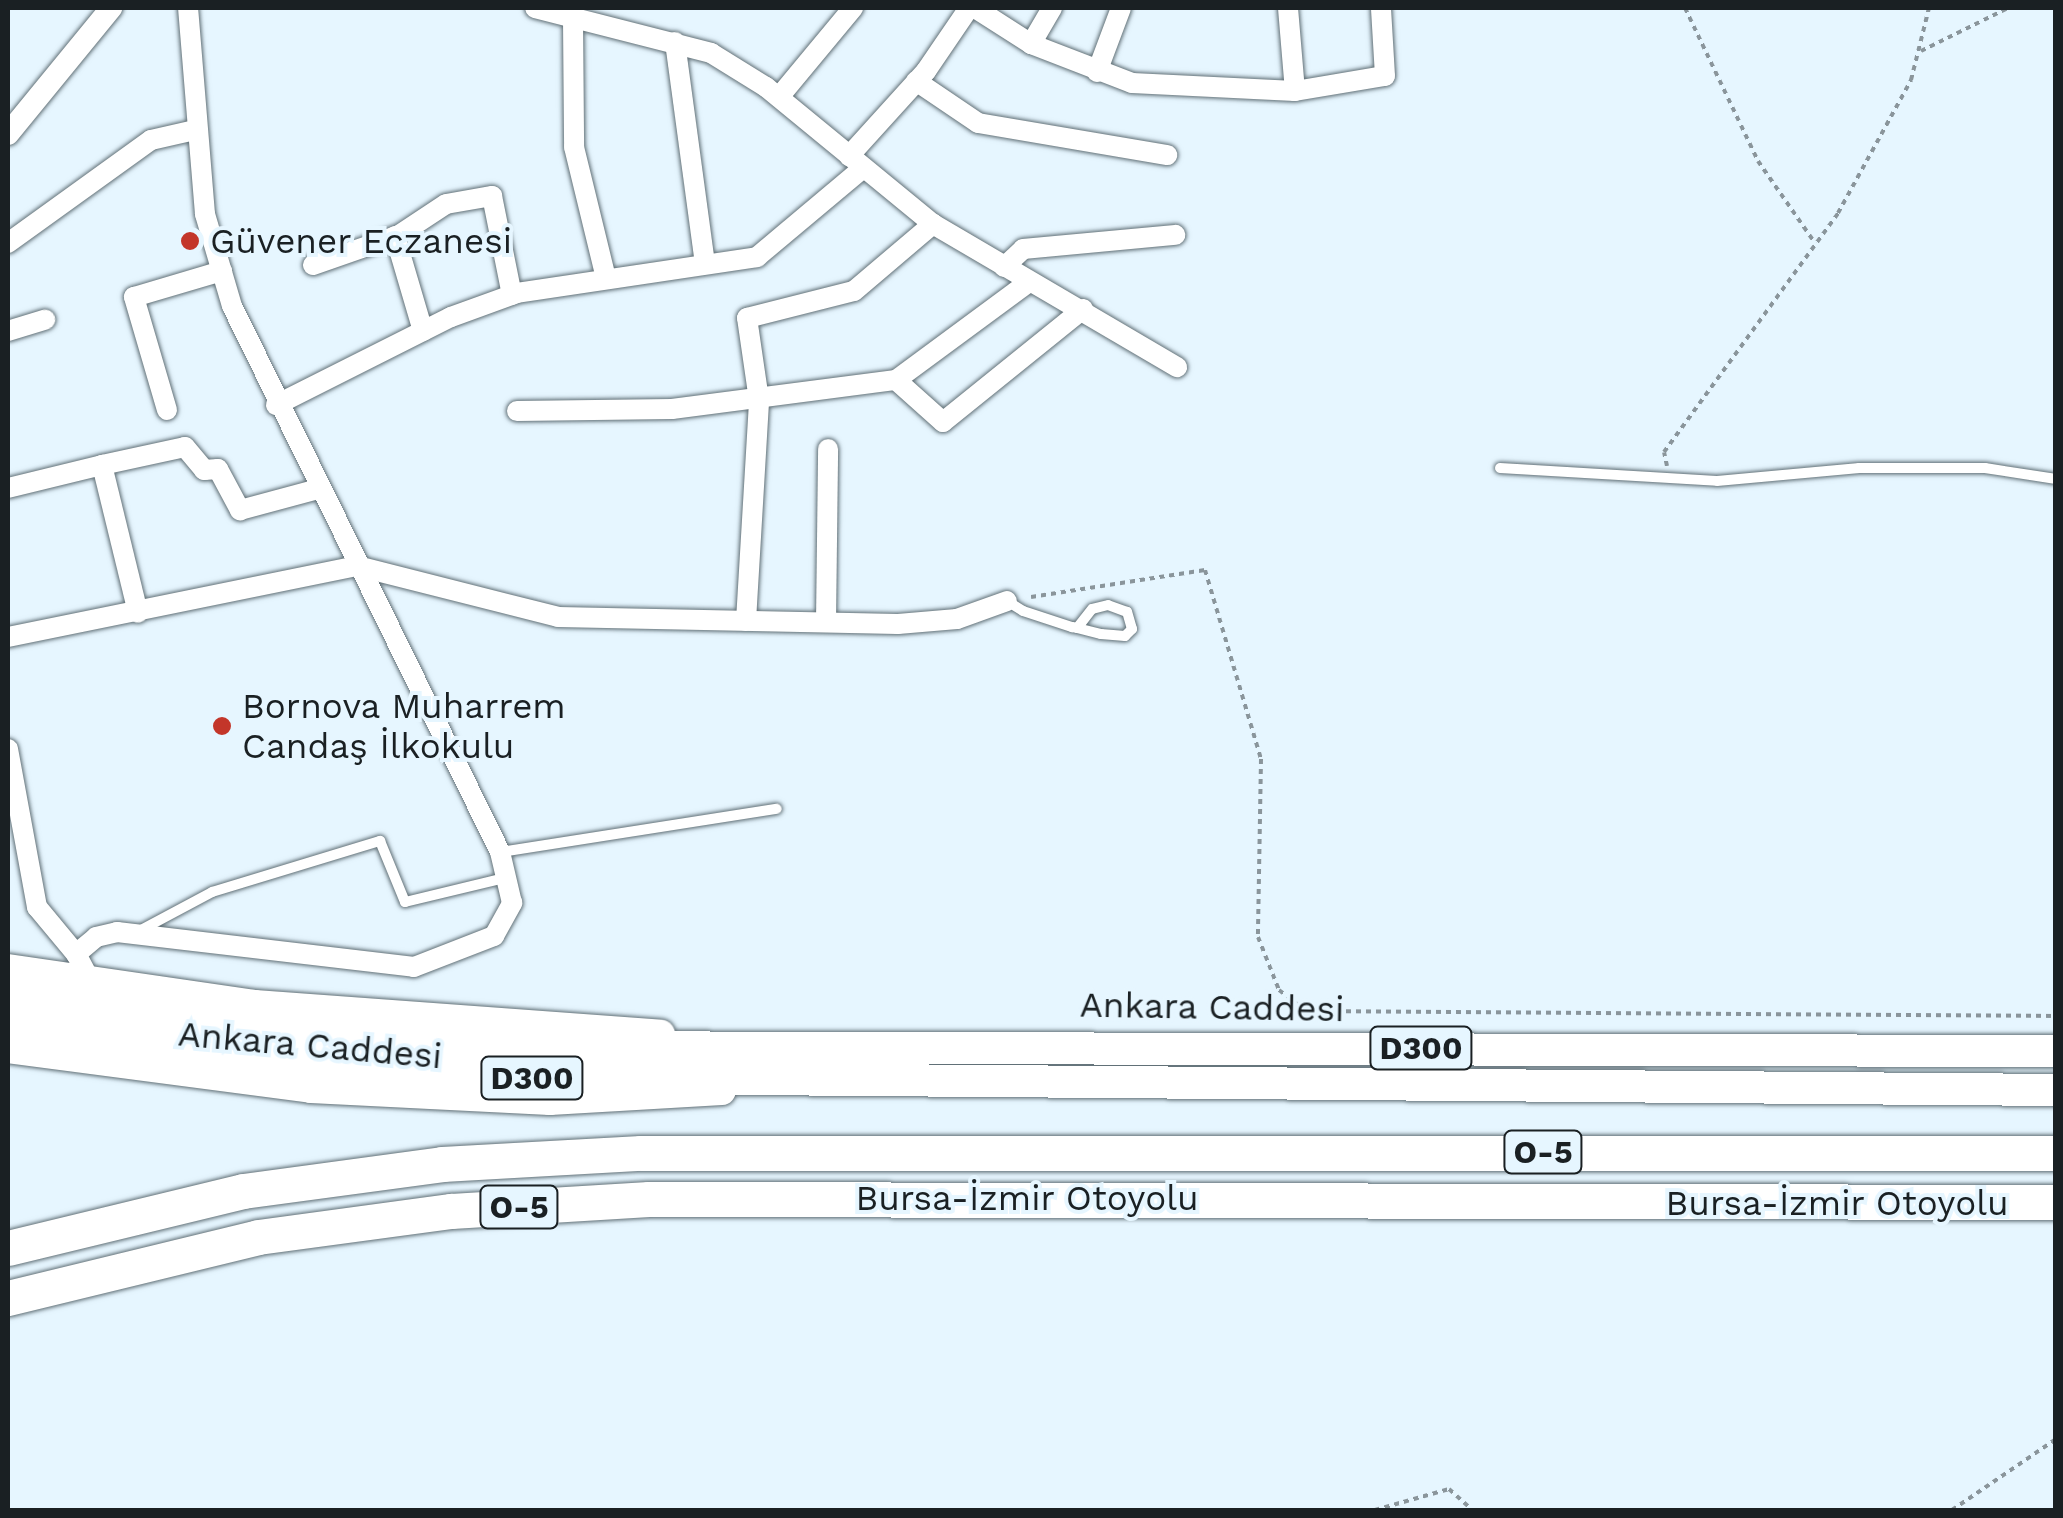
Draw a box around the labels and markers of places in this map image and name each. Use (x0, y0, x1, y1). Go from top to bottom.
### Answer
place label: Güvener Eczanesi (210, 220, 513, 262)
marker: Güvener Eczanesi (179, 230, 201, 252)
place label: Bornova Muharrem Candaş İlkokulu (242, 685, 567, 767)
marker: Bornova Muharrem Candaş İlkokulu (211, 715, 233, 737)

